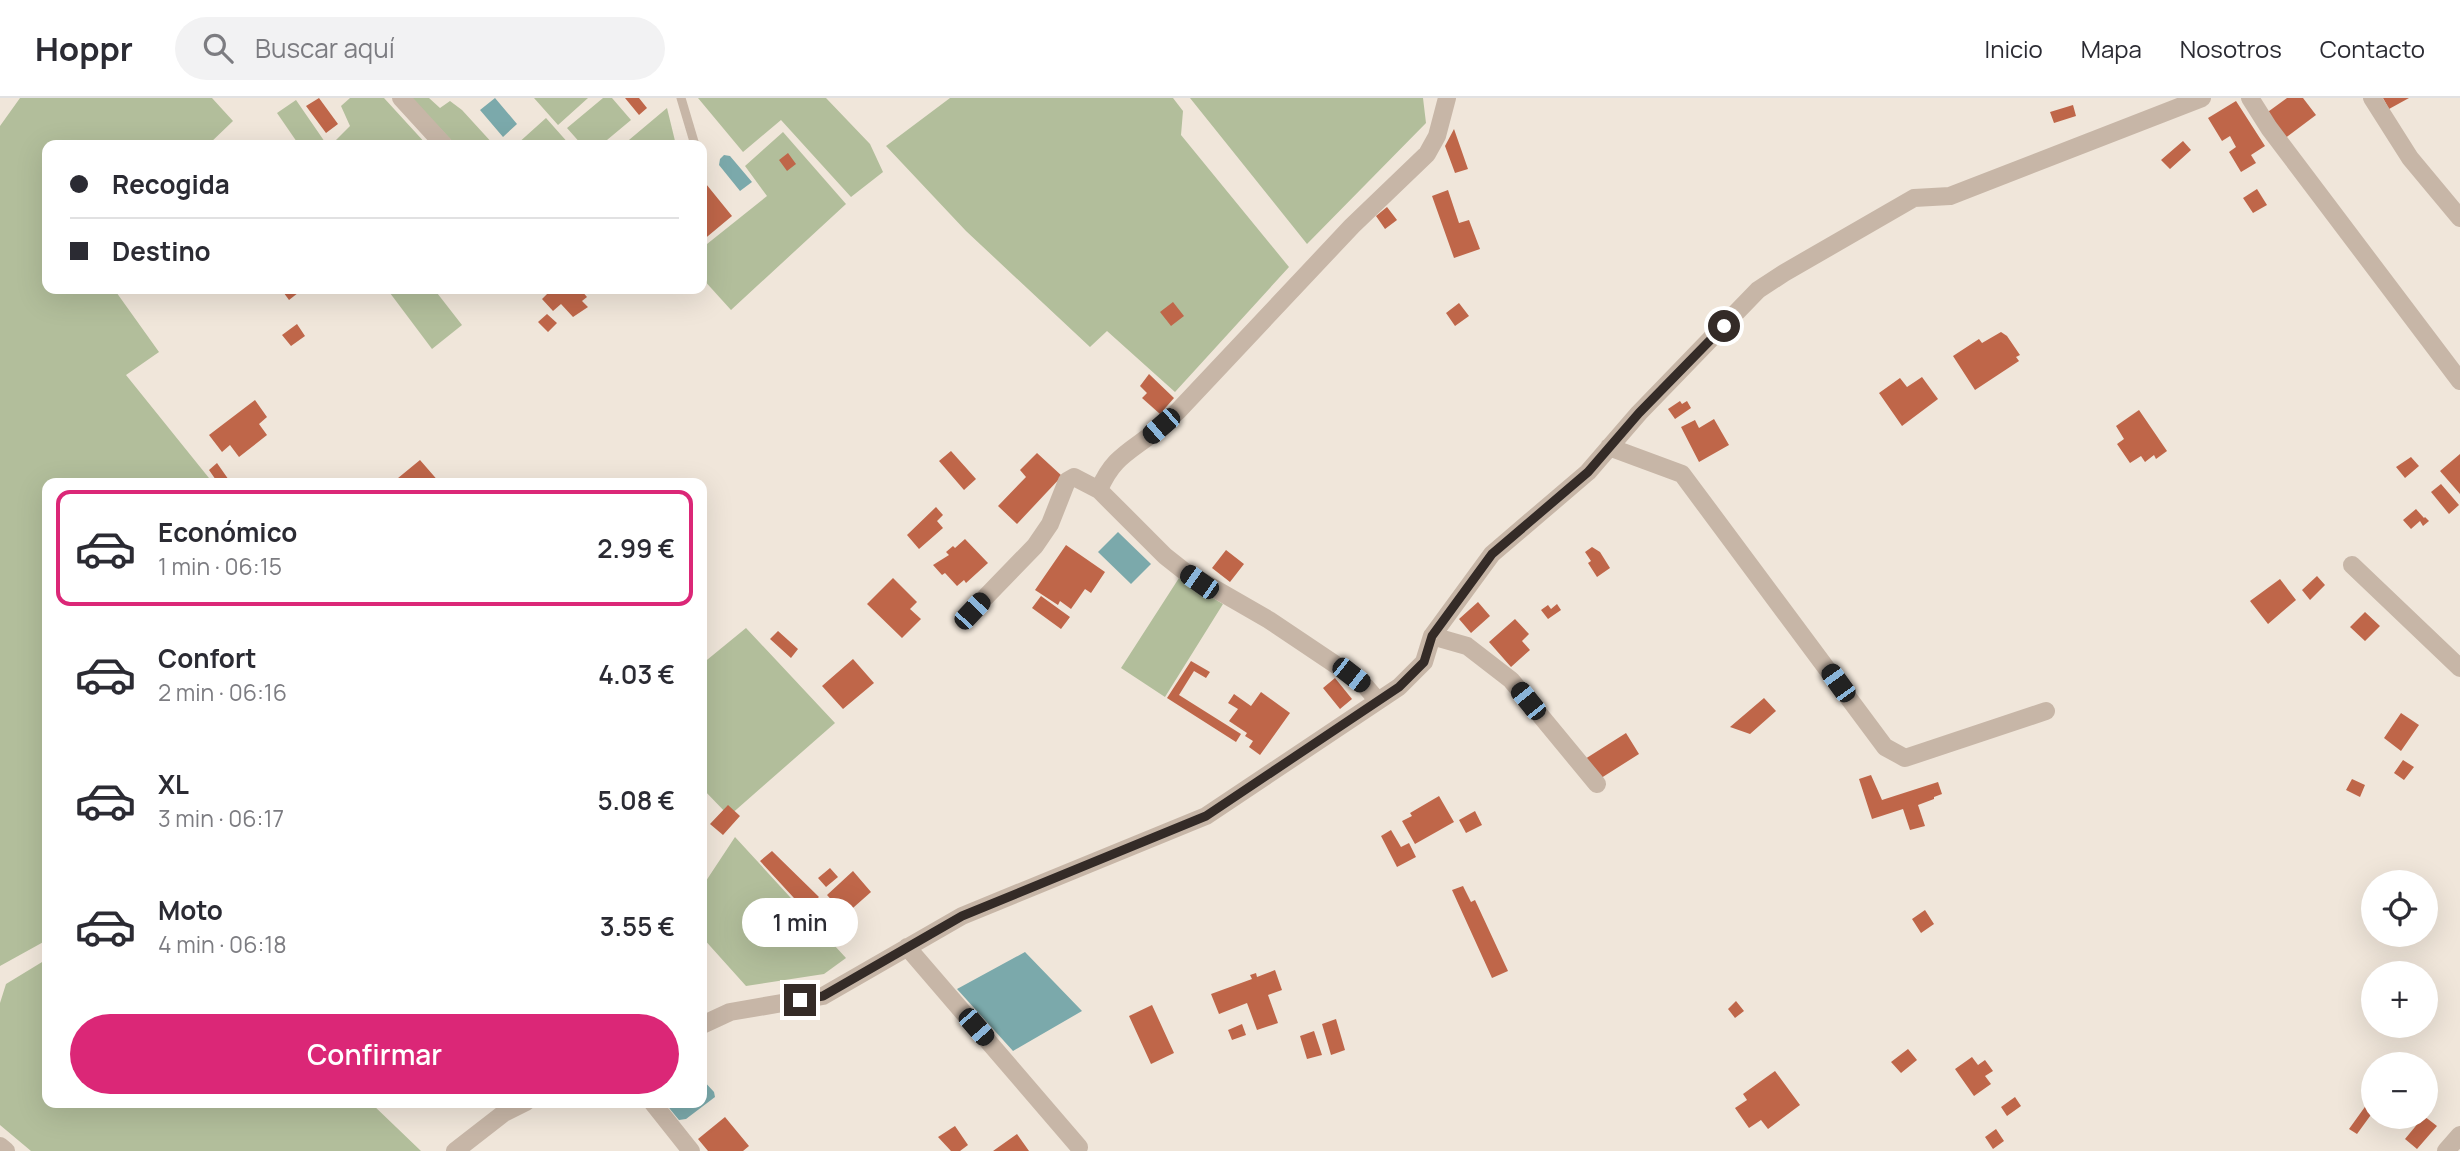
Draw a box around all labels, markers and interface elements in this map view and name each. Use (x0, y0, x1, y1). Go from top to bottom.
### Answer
search box (175, 17, 665, 80)
text: Hoppr (35, 26, 133, 71)
icon: search (199, 29, 237, 67)
text: Buscar aquí (255, 30, 395, 66)
text: Inicio (1985, 32, 2043, 65)
text: Mapa (2081, 32, 2142, 65)
text: Nosotros (2180, 32, 2282, 65)
text: Contacto (2320, 32, 2425, 65)
text: Recogida (112, 166, 230, 202)
text: Destino (112, 233, 211, 269)
route start (1708, 310, 1740, 342)
car (1139, 404, 1184, 448)
text: Económico (158, 514, 297, 550)
icon: car (74, 517, 137, 580)
text: 2.99 € (597, 530, 675, 566)
text: 1 min · 06:15 (158, 550, 282, 582)
car (1176, 561, 1223, 603)
car (950, 588, 995, 634)
text: Confort (158, 640, 257, 676)
icon: car (74, 643, 137, 706)
car (1328, 654, 1375, 696)
text: 4.03 € (598, 656, 675, 692)
car (1818, 660, 1859, 706)
text: 2 min · 06:16 (158, 676, 287, 708)
car (1507, 678, 1550, 724)
text: XL (158, 766, 189, 802)
icon: car (74, 769, 137, 832)
text: 5.08 € (597, 782, 675, 818)
text: 3 min · 06:17 (158, 802, 284, 834)
map controls (2361, 870, 2438, 1129)
button: locate (2361, 870, 2438, 947)
text: Moto (158, 892, 223, 928)
icon: car (74, 895, 137, 958)
callout: 1 min (742, 898, 858, 948)
text: 1 min (773, 906, 827, 938)
text: 3.55 € (600, 908, 675, 944)
text: 4 min · 06:18 (158, 928, 287, 960)
button: + (2361, 961, 2438, 1038)
route end (784, 984, 816, 1016)
car (955, 1004, 998, 1050)
button: Confirmar (70, 1014, 679, 1094)
button: − (2361, 1052, 2438, 1129)

